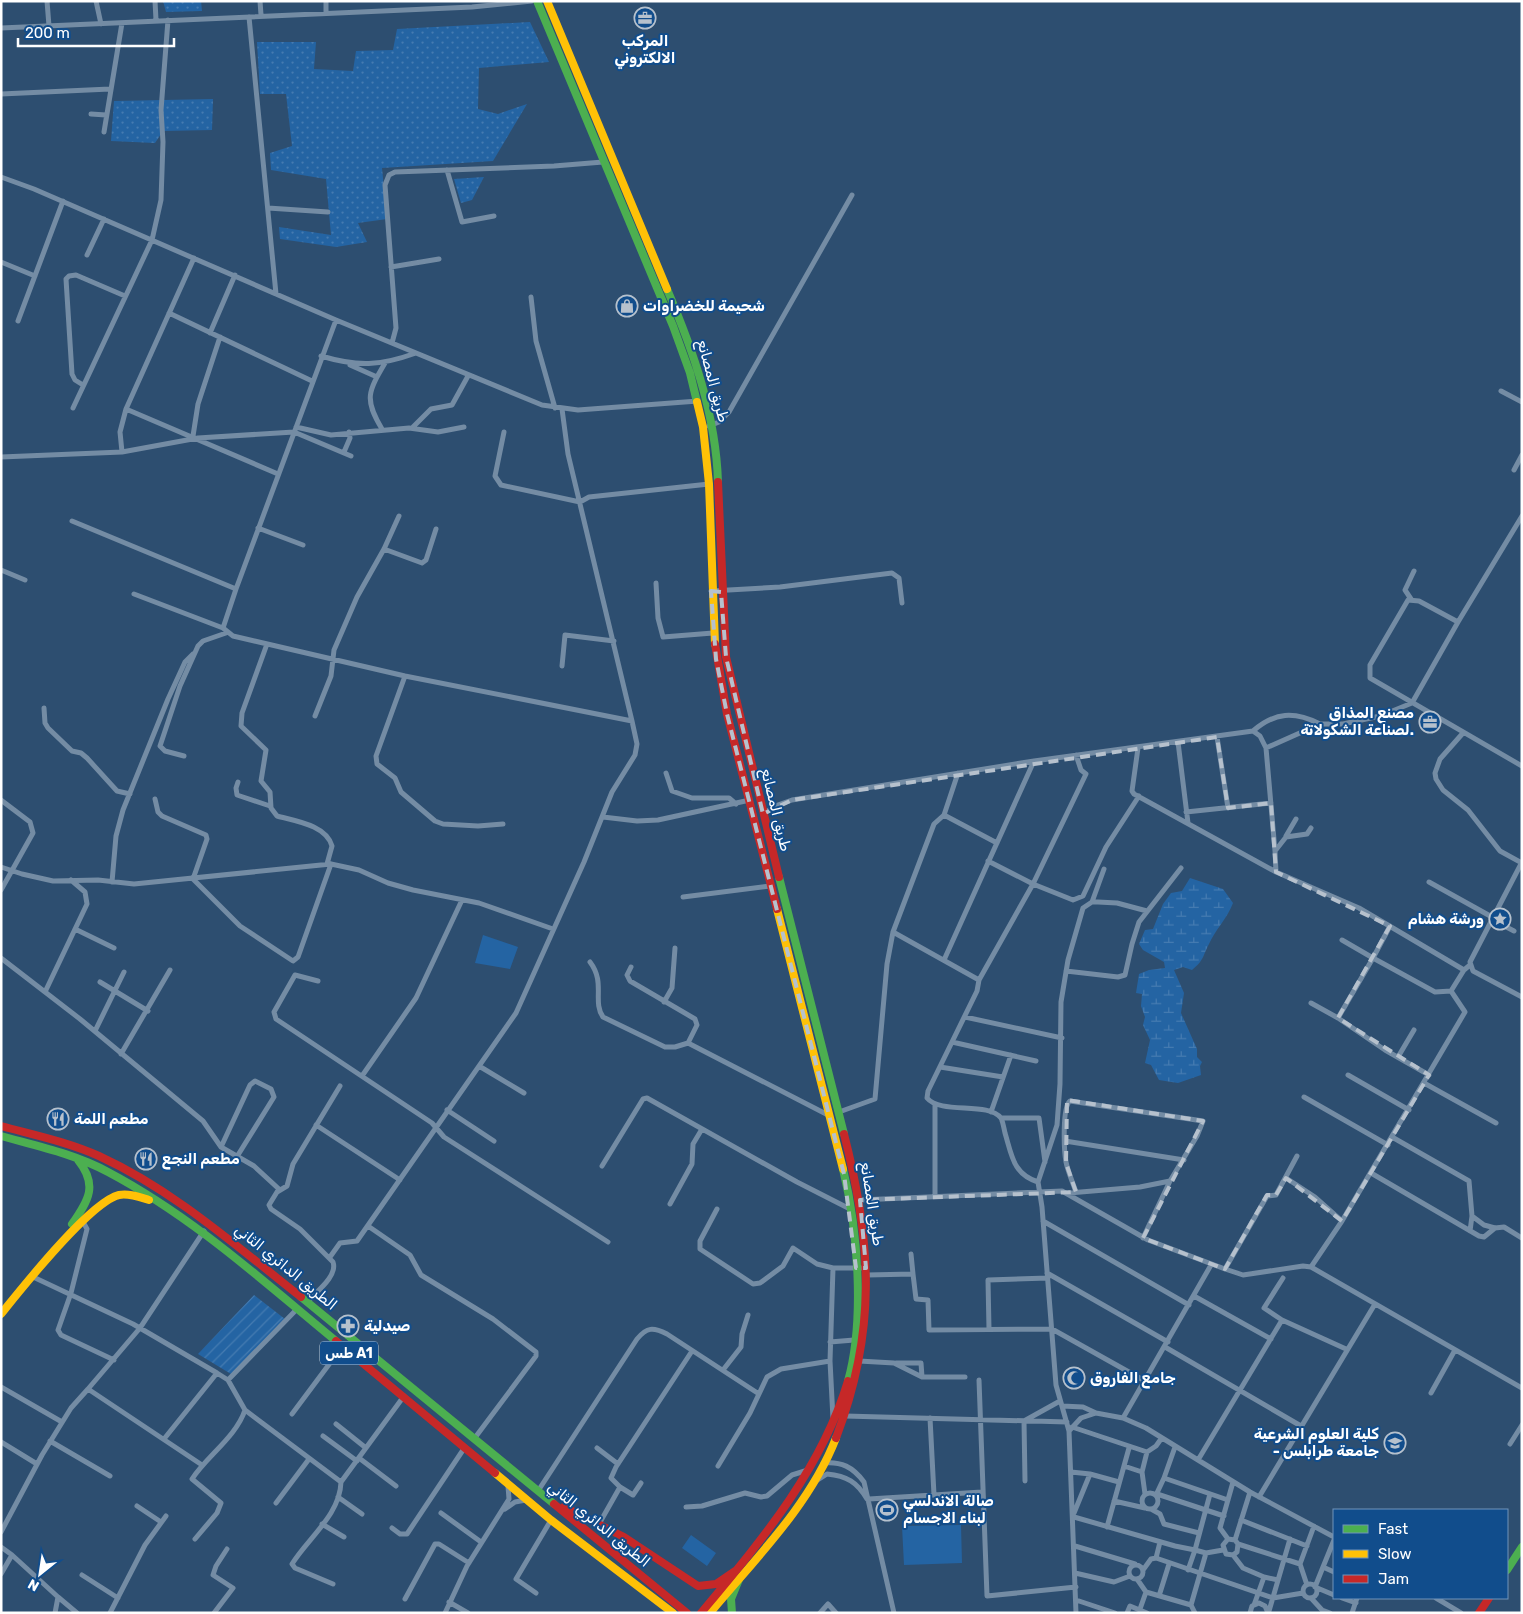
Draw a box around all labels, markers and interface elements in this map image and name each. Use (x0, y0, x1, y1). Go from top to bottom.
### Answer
office icon: المركب الالكتروني (633, 6, 657, 30)
scale bar (18, 15, 174, 47)
text: 200 m (25, 24, 70, 42)
place label: المركب الالكتروني (615, 32, 675, 70)
shop icon: شحيمة للخضراوات (615, 294, 639, 318)
place label: شحيمة للخضراوات (643, 297, 765, 315)
street label: طريق المصانع (691, 338, 733, 425)
place label: مصنع المذاق لصناعة الشكولاتة. (1300, 704, 1414, 739)
office icon: مصنع المذاق لصناعة الشكولاتة. (1418, 710, 1442, 734)
street label: طريق المصانع (755, 767, 795, 854)
place icon: ورشة هشام (1488, 907, 1512, 931)
place label: ورشة هشام (1408, 910, 1484, 929)
restaurant icon: مطعم اللمة (46, 1107, 70, 1131)
place label: مطعم اللمة (74, 1110, 149, 1129)
restaurant icon: مطعم النجع (134, 1147, 158, 1171)
place label: مطعم النجع (162, 1150, 240, 1170)
street label: طريق المصانع (855, 1161, 888, 1248)
street label: الطريق الدائري الثاني (229, 1220, 341, 1316)
pharmacy icon: صيدلية (336, 1314, 360, 1338)
place label: صيدلية (364, 1317, 410, 1335)
road number: طس A1 (320, 1342, 378, 1365)
mosque icon: جامع الفاروق (1062, 1366, 1086, 1390)
place label: جامع الفاروق (1090, 1369, 1176, 1389)
place label: كلية العلوم الشرعية - جامعة طرابلس (1254, 1425, 1379, 1460)
school or university icon: كلية العلوم الشرعية - جامعة طرابلس (1383, 1431, 1407, 1455)
street label: الطريق الدائري الثاني (542, 1477, 654, 1573)
place label: صالة الاندلسي لبناء الاجسام (903, 1492, 994, 1528)
sports icon: صالة الاندلسي لبناء الاجسام (875, 1498, 899, 1522)
legend (1333, 1509, 1508, 1599)
text: Fast (1378, 1520, 1408, 1538)
text: Slow (1378, 1545, 1411, 1563)
north arrow (15, 1549, 65, 1599)
text: Jam (1378, 1570, 1409, 1588)
text: N (25, 1575, 42, 1595)

